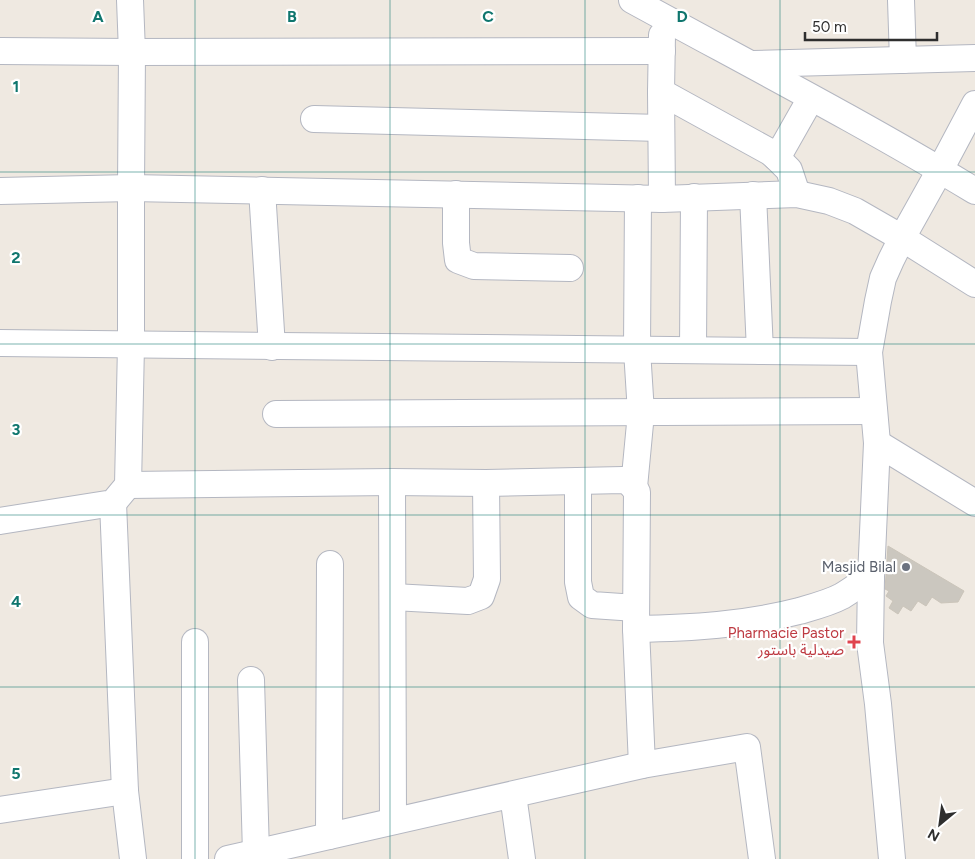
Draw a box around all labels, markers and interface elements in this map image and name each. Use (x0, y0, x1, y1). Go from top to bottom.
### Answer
text: A (92, 7, 104, 26)
text: B (287, 7, 297, 26)
text: C (482, 7, 494, 26)
text: D (676, 7, 688, 26)
scale bar (805, 10, 938, 42)
text: 50 m (812, 18, 847, 36)
text: 1 (13, 77, 19, 96)
text: 2 (11, 248, 21, 267)
text: 3 (12, 420, 21, 439)
place label: Masjid Bilal (822, 558, 896, 576)
marker: Masjid Bilal (900, 561, 912, 573)
text: 4 (11, 592, 21, 611)
place label: Pharmacie Pastor صيدلية باستور (728, 624, 844, 659)
marker: Pharmacie Pastor صيدلية باستور (848, 636, 860, 648)
text: 5 (11, 764, 21, 783)
north arrow (915, 799, 965, 849)
text: N (925, 825, 943, 845)

